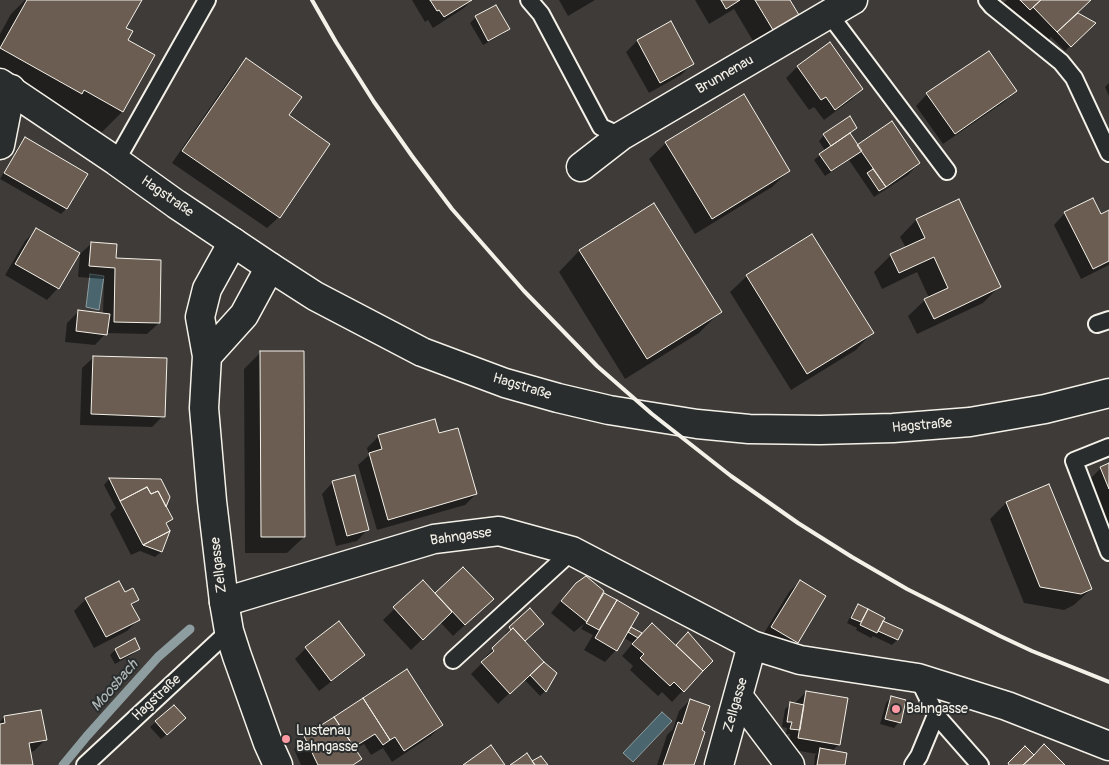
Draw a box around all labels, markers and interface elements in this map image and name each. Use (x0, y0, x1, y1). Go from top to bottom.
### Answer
street label: Brunnenau (693, 52, 757, 98)
street label: Hagstraße (137, 173, 197, 221)
street label: Hagstraße (491, 370, 553, 404)
street label: Hagstraße (891, 415, 953, 437)
street label: Bahngasse (429, 524, 493, 550)
street label: Zellgasse (207, 536, 231, 594)
water label: Moosbach (88, 656, 142, 716)
street label: Hagstraße (129, 671, 185, 725)
street label: Zellgasse (720, 676, 752, 734)
place label: Bahngasse (906, 701, 968, 717)
marker: Bahngasse (890, 703, 902, 715)
place label: Lustenau Bahngasse (296, 723, 358, 756)
marker: Lustenau Bahngasse (280, 733, 292, 745)

